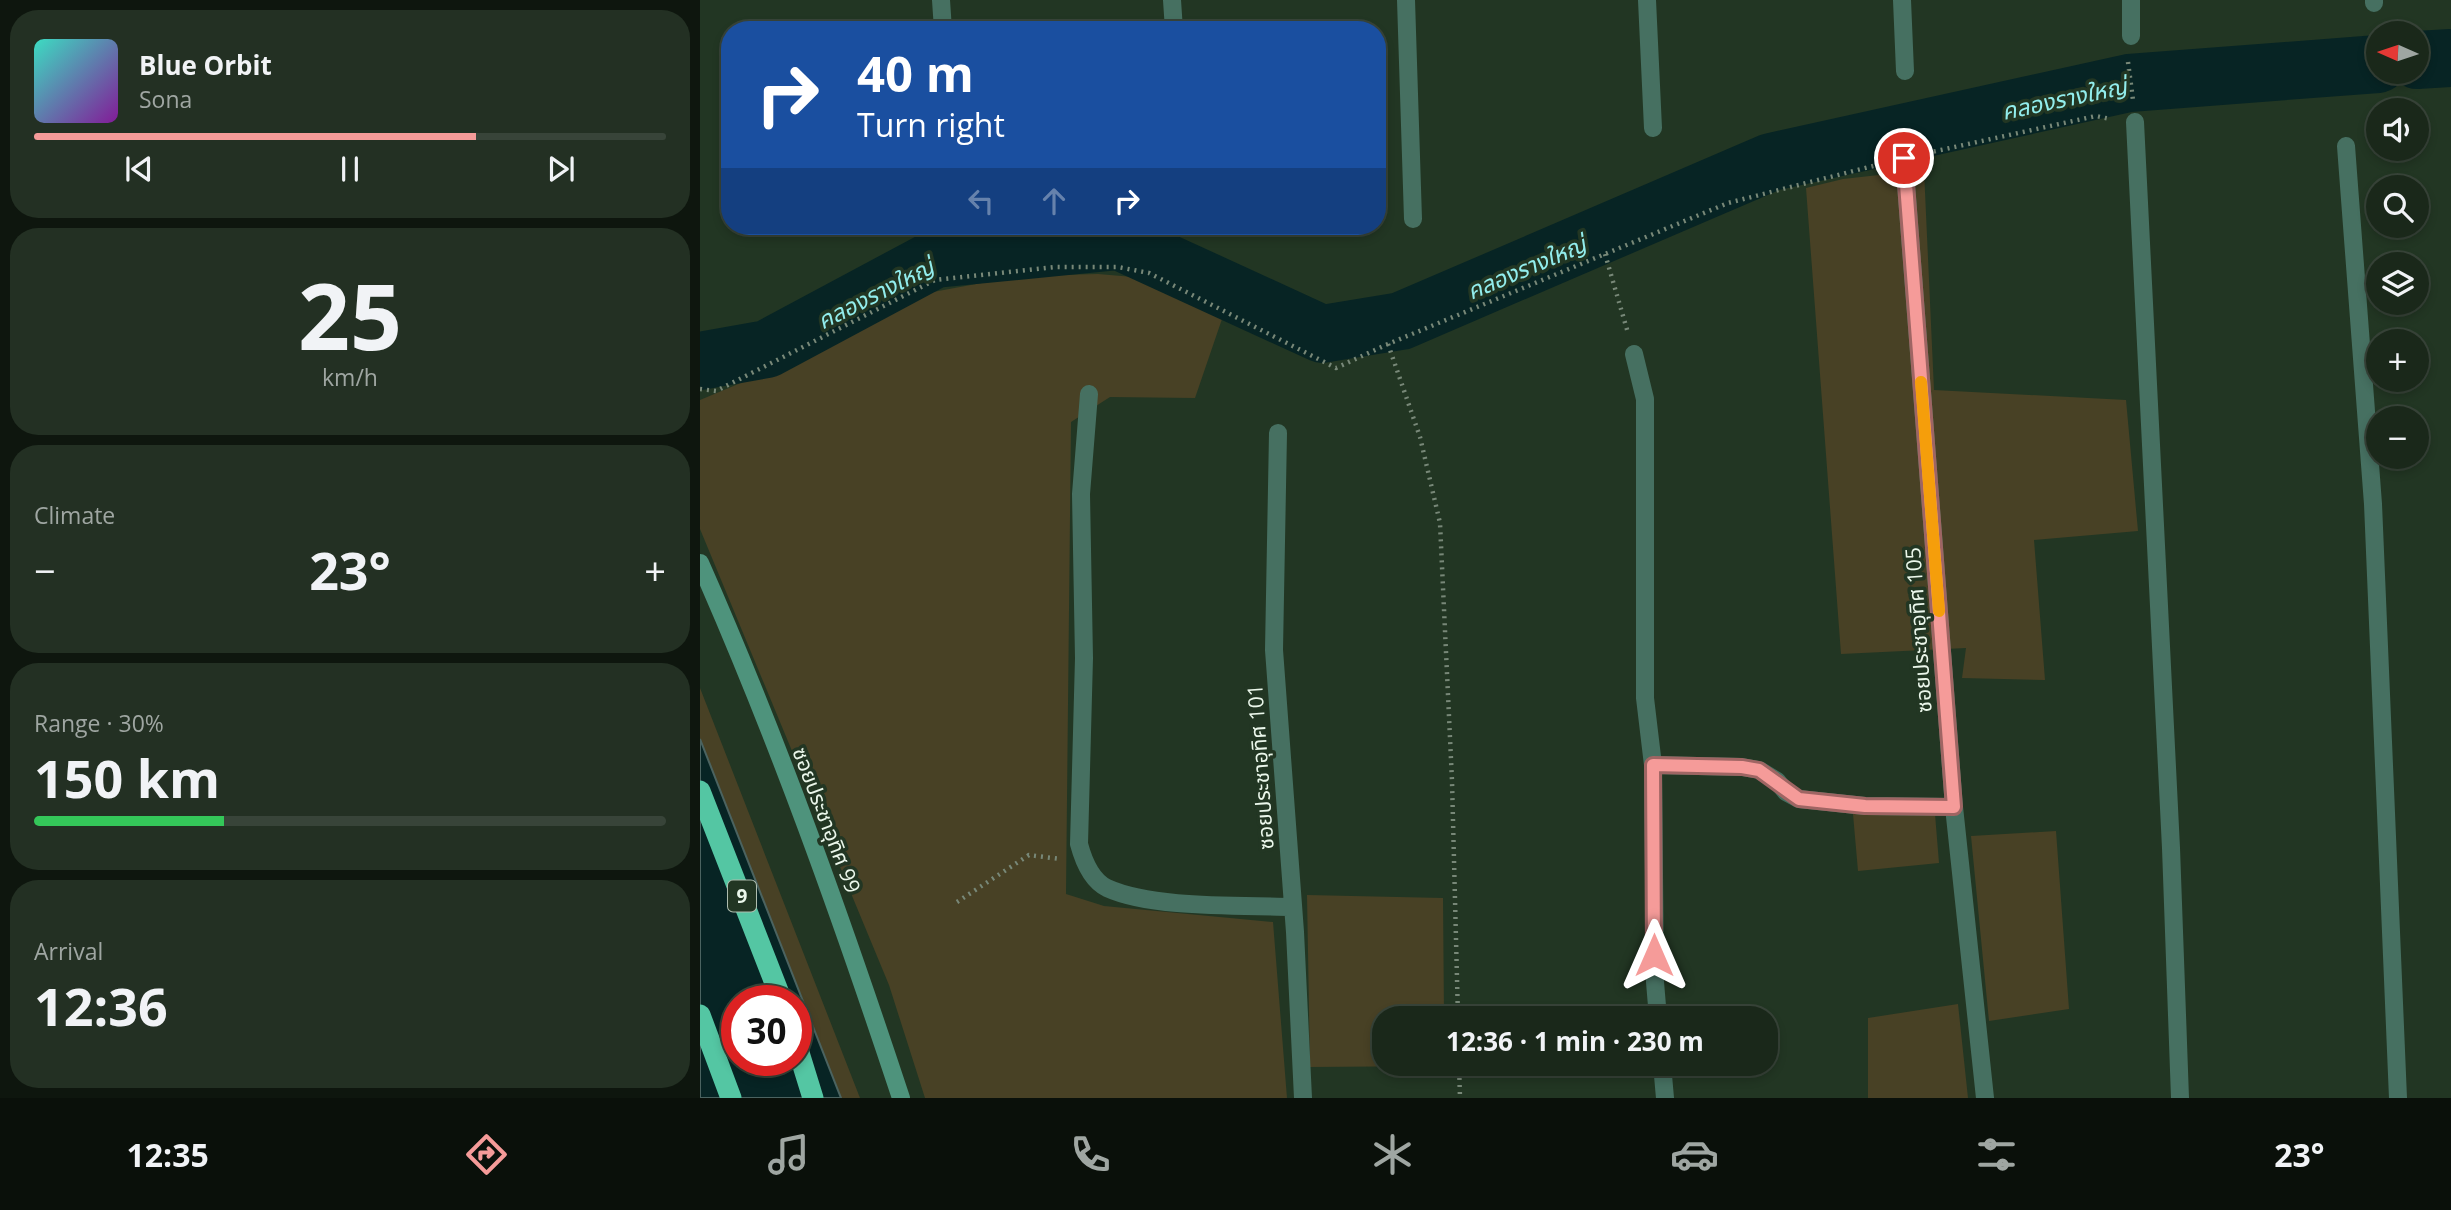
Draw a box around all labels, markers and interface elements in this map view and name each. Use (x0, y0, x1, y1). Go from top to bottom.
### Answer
north arrow (2366, 21, 2429, 84)
map controls (2366, 21, 2429, 469)
text: 40 m (857, 40, 974, 106)
text: Blue Orbit (139, 47, 272, 83)
icon: right (742, 49, 833, 140)
water label: คลองรางใหญ่ (1999, 69, 2132, 127)
text: Sona (139, 83, 192, 115)
button: sound (2366, 98, 2429, 161)
text: Turn right (857, 103, 1005, 146)
pin (1874, 128, 1934, 188)
icon: arrive (1885, 139, 1923, 177)
icon: previous (120, 150, 158, 188)
icon: pause (331, 150, 369, 188)
icon: next (542, 150, 580, 188)
button: search (2366, 175, 2429, 238)
icon: left (962, 182, 1000, 220)
icon: ahead (1035, 182, 1073, 220)
icon: right (1108, 182, 1146, 220)
water label: คลองรางใหญ่ (1461, 226, 1593, 306)
water label: คลองรางใหญ่ (811, 249, 941, 336)
button: layers (2366, 252, 2429, 315)
text: 25 (298, 253, 402, 377)
button: + (2366, 329, 2429, 392)
text: km/h (322, 361, 378, 393)
button: − (2366, 406, 2429, 469)
text: Climate (34, 499, 115, 531)
text: 23° (309, 534, 391, 605)
text: − (34, 544, 56, 596)
text: + (644, 544, 666, 596)
street label: ซอยประชาอุทิศ 105 (1898, 546, 1938, 714)
street label: ซอยประชาอุทิศ 101 (1240, 683, 1280, 851)
text: Range · 30% (34, 707, 164, 739)
text: 150 km (34, 742, 220, 813)
street label: ซอยประชาอุทิศ 99 (786, 743, 868, 897)
road number: 9 (728, 880, 756, 912)
position arrow (1617, 918, 1691, 992)
text: Arrival (34, 935, 103, 967)
text: 12:36 (34, 970, 168, 1041)
speed limit sign: 30 (721, 985, 812, 1076)
text: 12:36 · 1 min · 230 m (1446, 1023, 1704, 1059)
icon: directions (462, 1130, 511, 1179)
icon: music (764, 1130, 813, 1179)
icon: phone (1066, 1130, 1115, 1179)
icon: climate (1368, 1130, 1417, 1179)
icon: car (1670, 1130, 1719, 1179)
icon: filters (1972, 1130, 2021, 1179)
text: 12:35 (127, 1133, 209, 1176)
text: 23° (2274, 1133, 2324, 1176)

